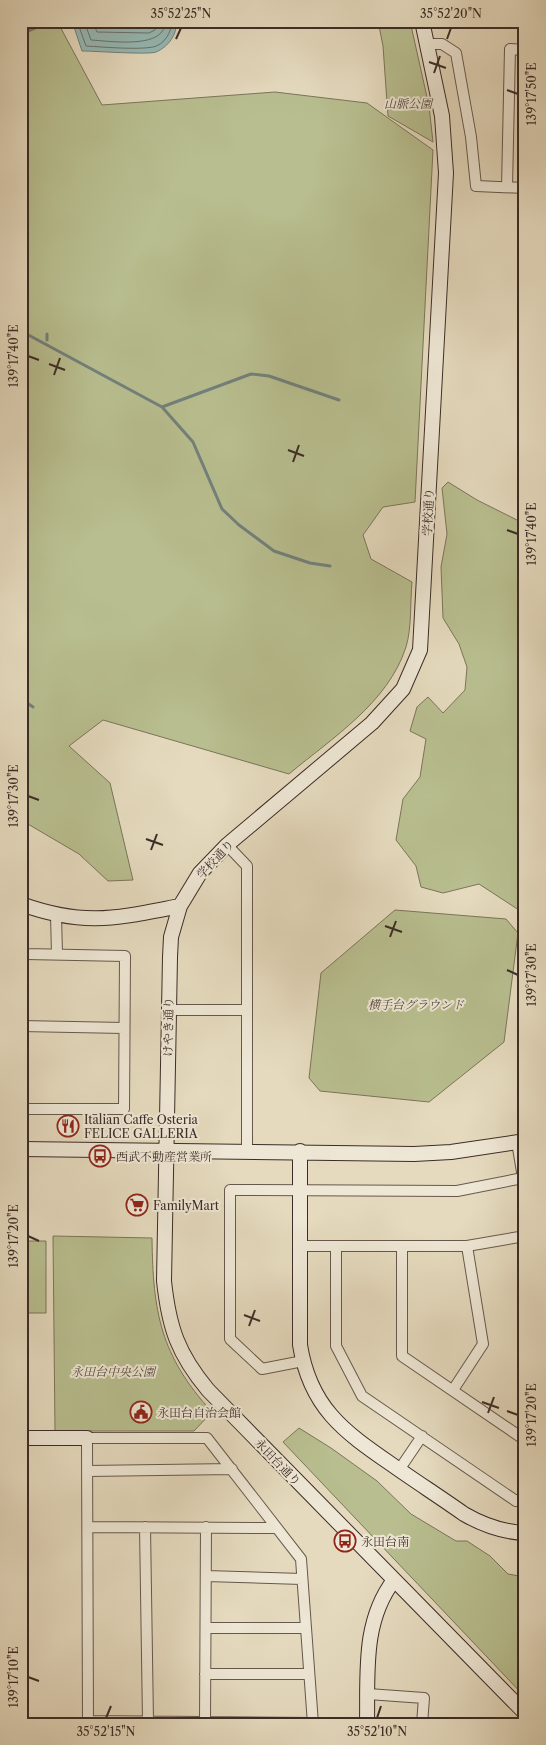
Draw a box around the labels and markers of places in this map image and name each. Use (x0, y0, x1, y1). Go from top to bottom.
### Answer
place label: Italian Caffe Osteria FELICE GALLERIA (84, 1112, 199, 1141)
restaurant icon: Italian Caffe Osteria FELICE GALLERIA (56, 1114, 80, 1138)
bus stop icon: 西武不動産営業所 (88, 1144, 112, 1168)
place label: 西武不動産営業所 (116, 1149, 212, 1164)
supermarket icon: FamilyMart (125, 1193, 149, 1217)
place label: FamilyMart (153, 1198, 220, 1213)
public building icon: 永田台自治会館 (129, 1400, 153, 1424)
place label: 永田台自治会館 (157, 1405, 241, 1420)
bus stop icon: 永田台南 (333, 1529, 357, 1553)
place label: 永田台南 (361, 1534, 409, 1549)

